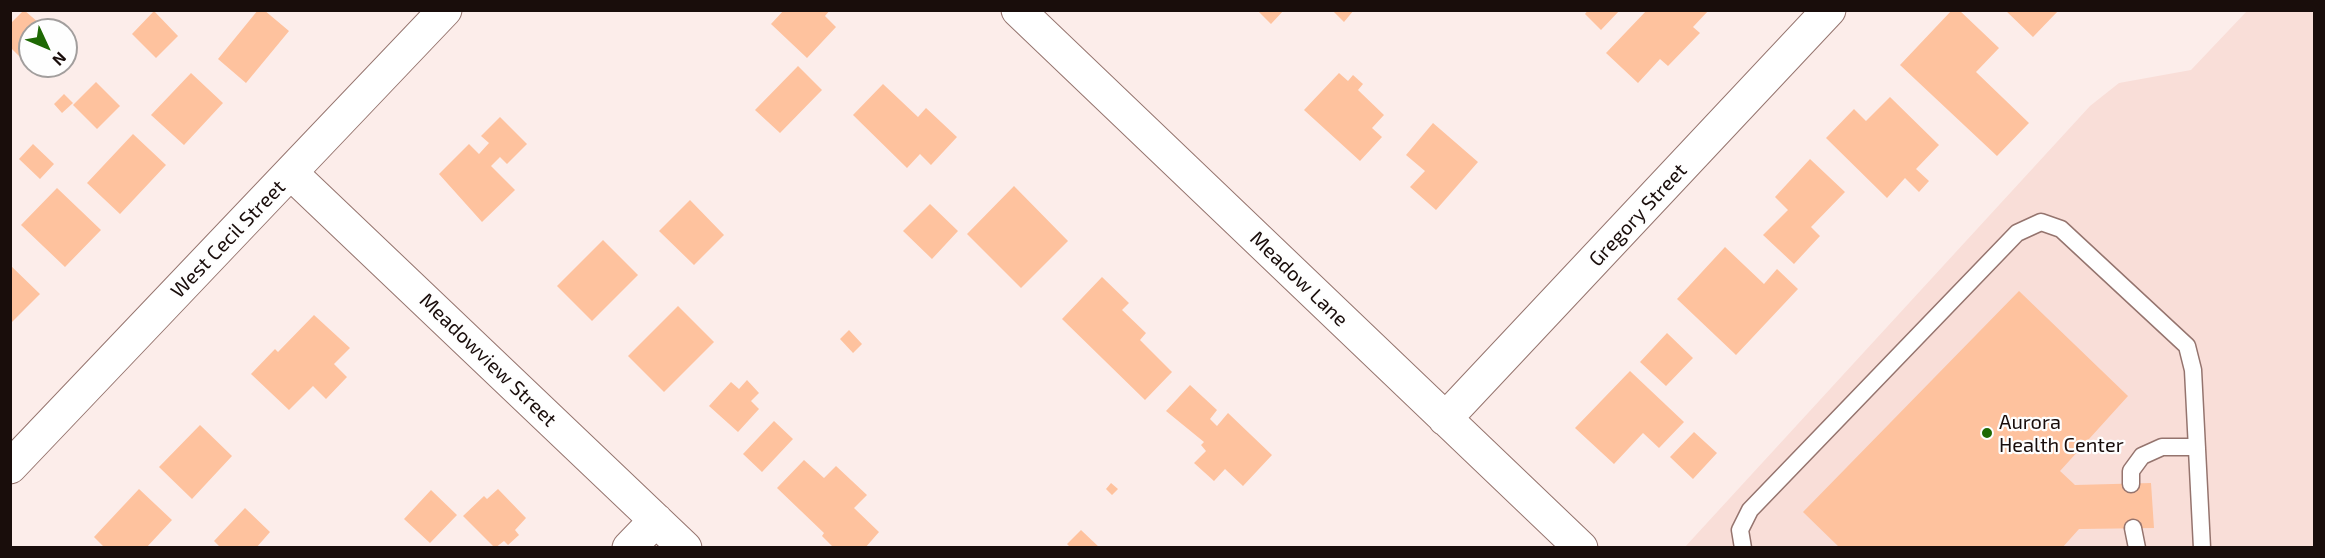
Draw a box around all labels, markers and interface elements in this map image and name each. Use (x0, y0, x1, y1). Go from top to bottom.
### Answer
north arrow (18, 18, 78, 78)
text: N (49, 49, 71, 70)
street label: Gregory Street (1584, 158, 1692, 272)
street label: West Cecil Street (166, 175, 290, 303)
street label: Meadow Lane (1245, 226, 1353, 332)
street label: Meadowview Street (414, 288, 562, 432)
place label: Aurora Health Center (1999, 410, 2124, 457)
marker: Aurora Health Center (1980, 426, 1994, 440)

